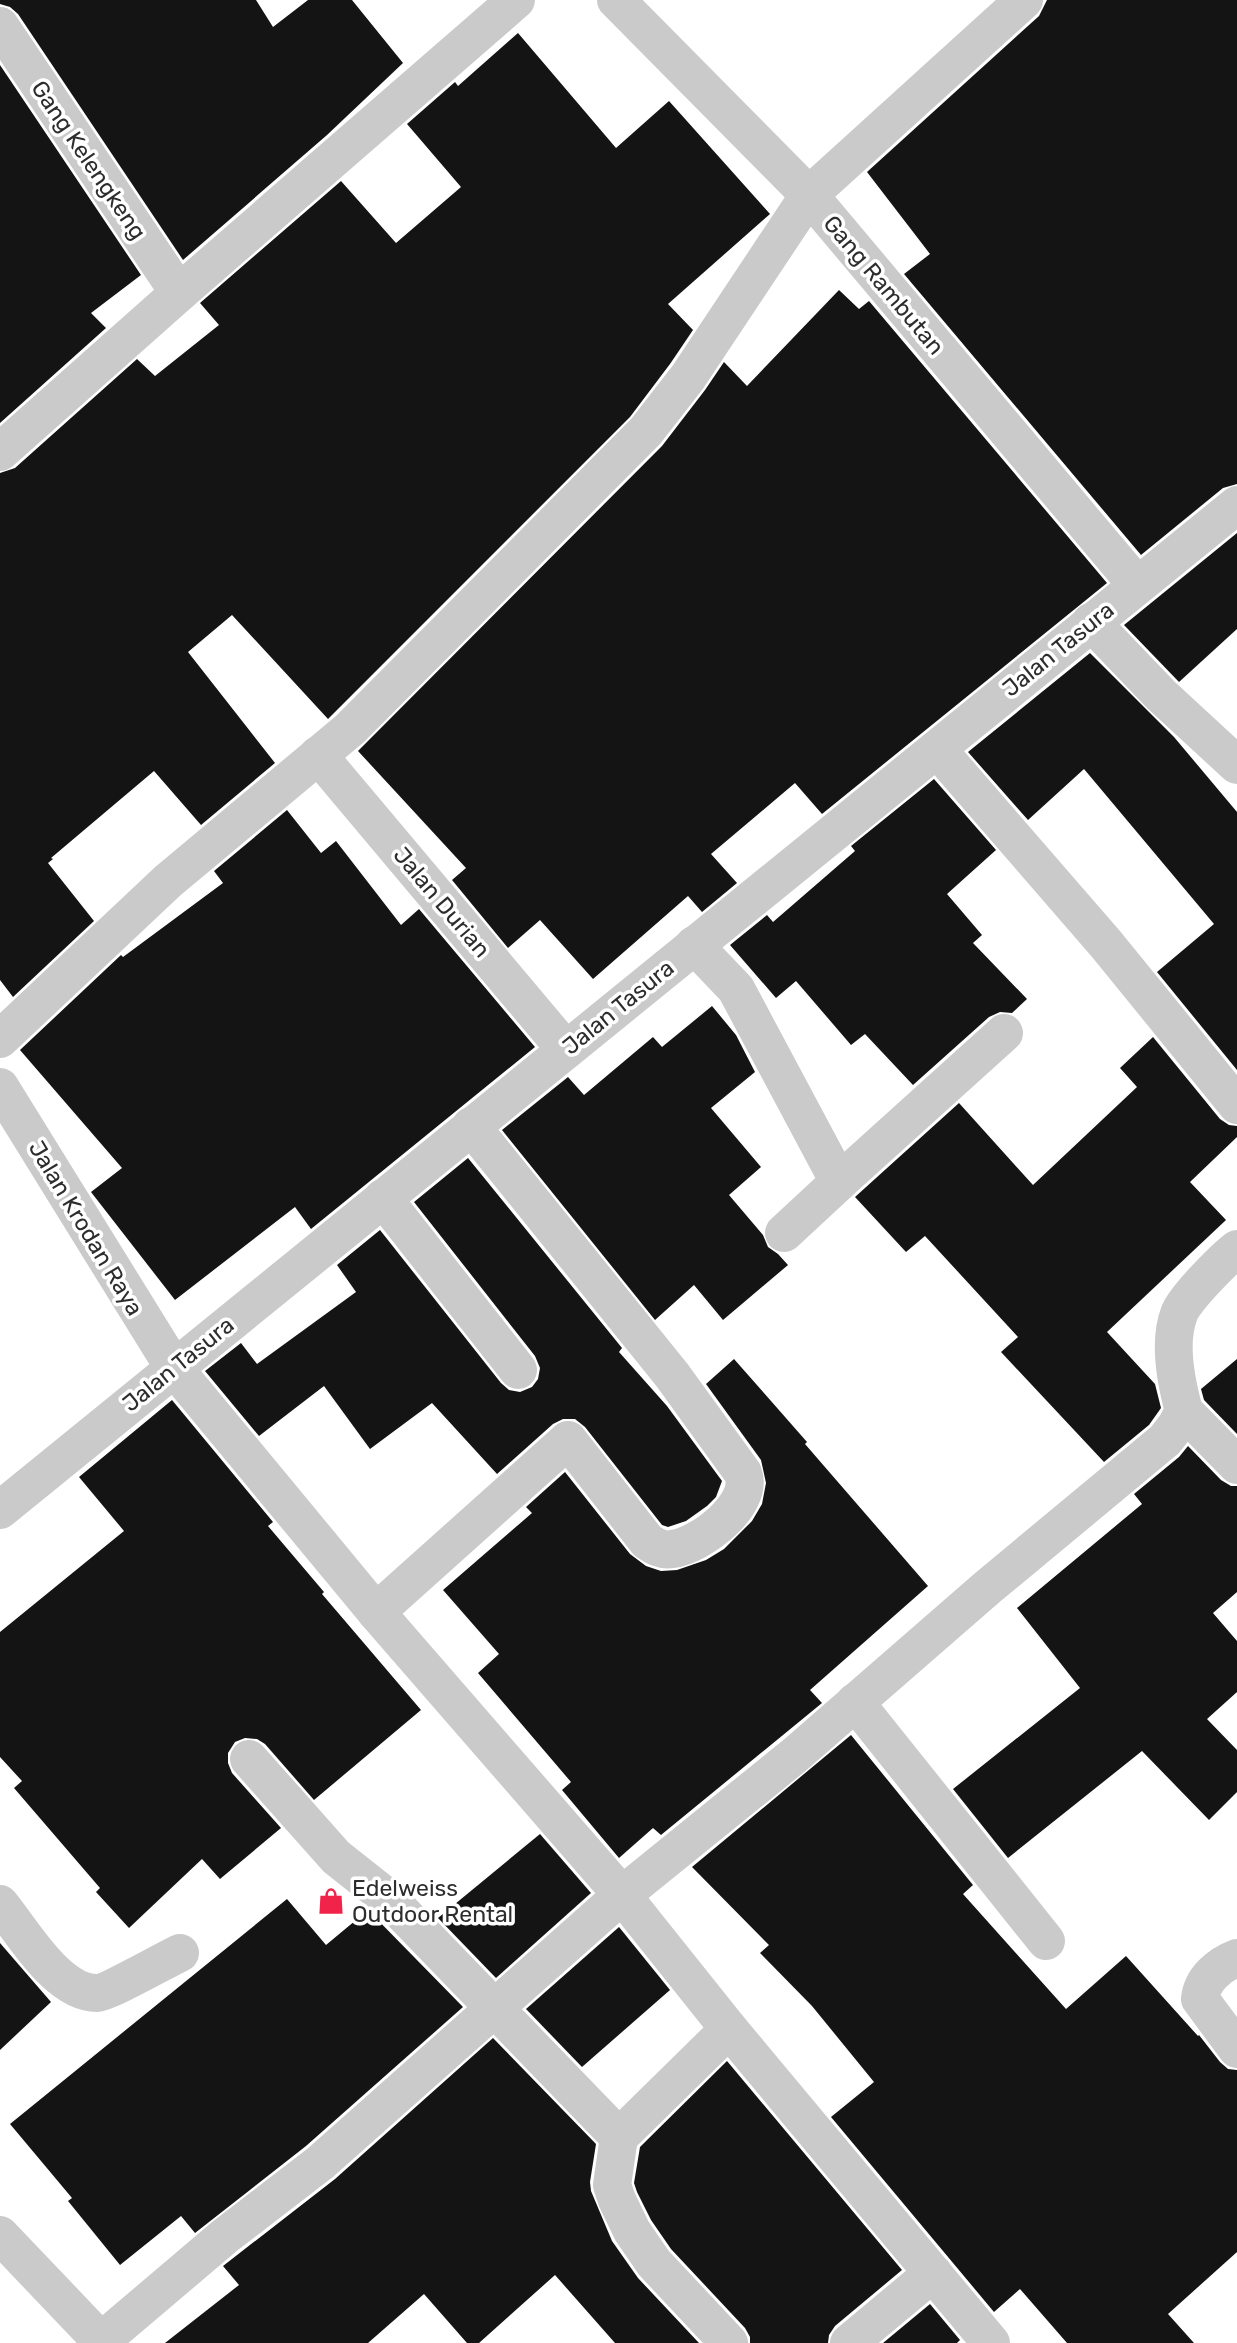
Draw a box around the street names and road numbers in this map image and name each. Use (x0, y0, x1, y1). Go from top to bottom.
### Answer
street label: Gang Kelengkeng (25, 75, 153, 245)
street label: Gang Rambutan (818, 210, 950, 360)
street label: Jalan Tasura (997, 596, 1119, 702)
street label: Jalan Durian (388, 841, 496, 963)
street label: Jalan Tasura (557, 954, 679, 1060)
street label: Jalan Krodan Raya (23, 1136, 149, 1320)
street label: Jalan Tasura (117, 1311, 239, 1417)

